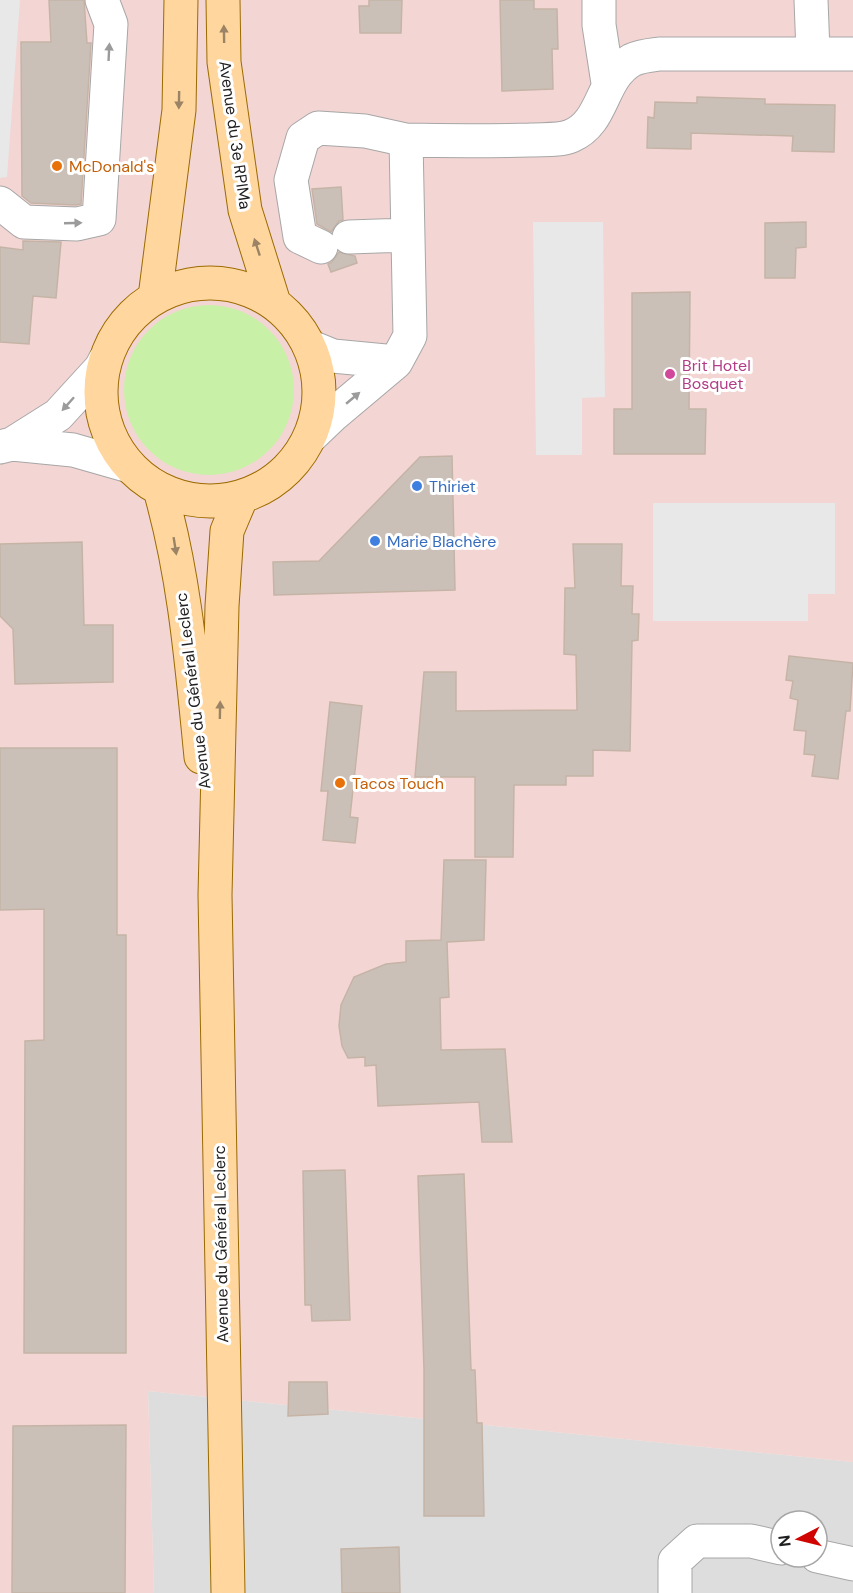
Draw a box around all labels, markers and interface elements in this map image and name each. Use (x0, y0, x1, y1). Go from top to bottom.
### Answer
one-way arrow (219, 25, 228, 44)
one-way arrow (105, 42, 114, 61)
street label: Avenue du 3e RPIMa (214, 59, 256, 211)
one-way arrow (174, 91, 184, 110)
place label: McDonald's (69, 156, 154, 177)
marker: McDonald's (50, 159, 64, 173)
one-way arrow (63, 219, 82, 228)
one-way arrow (251, 238, 261, 256)
place label: Brit Hotel Bosquet (682, 355, 751, 394)
marker: Brit Hotel Bosquet (663, 367, 677, 381)
one-way arrow (345, 392, 361, 405)
one-way arrow (61, 397, 75, 412)
place label: Thiriet (429, 476, 476, 497)
marker: Thiriet (410, 479, 424, 493)
place label: Marie Blachère (387, 531, 496, 552)
marker: Marie Blachère (368, 534, 382, 548)
one-way arrow (170, 537, 179, 556)
street label: Avenue du Général Leclerc (171, 592, 215, 790)
one-way arrow (215, 701, 224, 720)
place label: Tacos Touch (352, 773, 444, 794)
marker: Tacos Touch (333, 776, 347, 790)
street label: Avenue du Général Leclerc (209, 1145, 233, 1343)
north arrow (769, 1509, 829, 1569)
text: N (773, 1534, 796, 1548)

